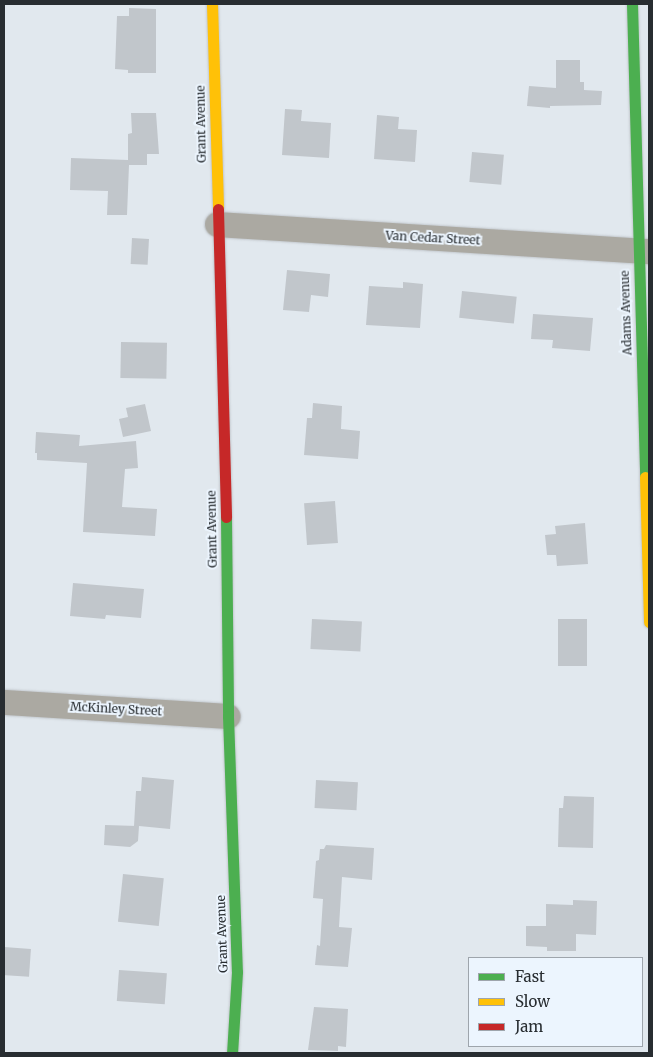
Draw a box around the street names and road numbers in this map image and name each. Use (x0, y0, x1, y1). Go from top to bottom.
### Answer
street label: Grant Avenue (193, 85, 209, 163)
street label: Van Cedar Street (385, 228, 481, 248)
street label: Adams Avenue (617, 270, 635, 356)
street label: Grant Avenue (204, 490, 220, 568)
street label: McKinley Street (70, 699, 162, 719)
street label: Grant Avenue (213, 895, 231, 973)

